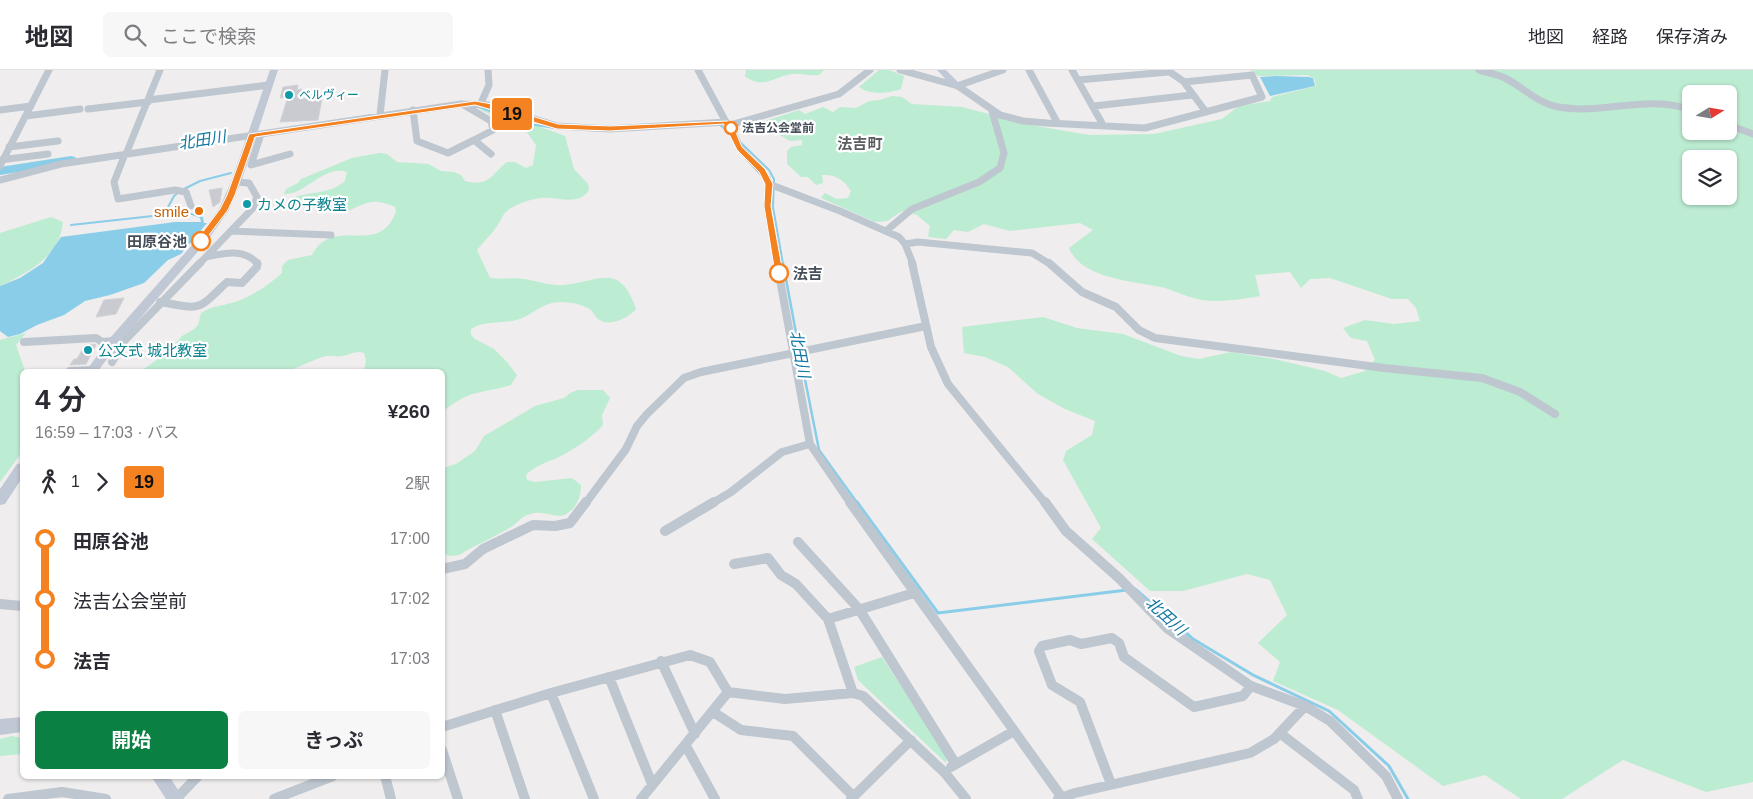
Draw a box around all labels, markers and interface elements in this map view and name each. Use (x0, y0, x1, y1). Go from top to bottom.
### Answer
search box (103, 12, 453, 57)
icon: search (121, 21, 149, 49)
text: 地図 (25, 23, 73, 50)
text: ここで検索 (161, 26, 256, 47)
text: 地図 (1528, 27, 1564, 47)
text: 経路 (1592, 27, 1628, 47)
text: 保存済み (1656, 27, 1728, 47)
north arrow (1682, 85, 1738, 140)
map controls (1682, 85, 1737, 205)
place label: ベルヴィー (299, 88, 359, 102)
marker: ベルヴィー (283, 89, 295, 101)
line badge: 19 (490, 98, 534, 130)
text: 19 (502, 104, 522, 124)
marker: 法吉公会堂前 (724, 121, 738, 135)
place label: 法吉公会堂前 (742, 121, 814, 135)
water label: 北田川 (177, 128, 229, 152)
district label: 法吉町 (837, 135, 883, 152)
button: layers (1682, 150, 1737, 205)
place label: カメの子教室 (257, 196, 347, 213)
marker: カメの子教室 (241, 198, 253, 210)
place label: smile (154, 203, 189, 220)
marker: smile (193, 205, 205, 217)
marker: 田原谷池 (191, 231, 211, 251)
place label: 田原谷池 (127, 233, 187, 250)
marker: 法吉 (769, 263, 789, 283)
place label: 法吉 (793, 265, 823, 282)
water label: 北田川 (787, 329, 813, 381)
place label: 公文式 城北教室 (98, 342, 207, 359)
marker: 公文式 城北教室 (82, 344, 94, 356)
text: 4 分 (35, 384, 86, 415)
text: ¥260 (388, 401, 430, 422)
text: 16:59 – 17:03 · バス (35, 424, 179, 441)
icon: walk (35, 468, 63, 496)
icon: forward (88, 468, 116, 496)
text: 19 (134, 472, 154, 492)
text: 1 (71, 473, 80, 490)
text: 2駅 (405, 475, 430, 492)
text: 17:00 (390, 530, 430, 547)
text: 田原谷池 (73, 531, 149, 552)
text: 17:02 (390, 590, 430, 607)
text: 法吉公会堂前 (73, 591, 187, 612)
water label: 北田川 (1142, 594, 1191, 640)
text: 17:03 (390, 650, 430, 667)
text: 法吉 (73, 651, 111, 672)
button: 開始 (35, 711, 228, 769)
button: きっぷ (238, 711, 430, 769)

